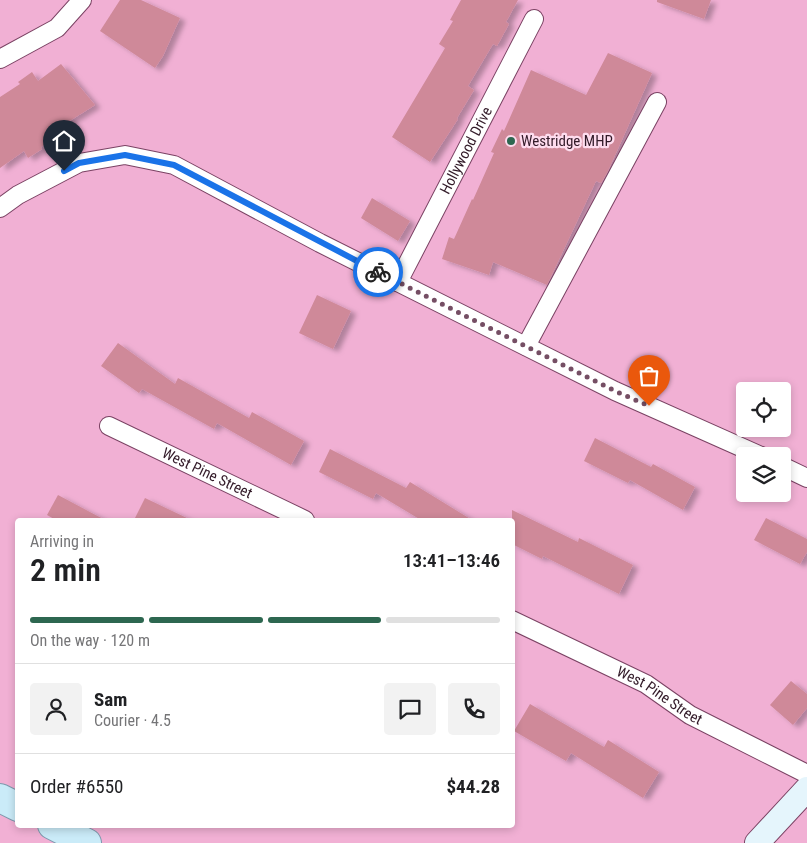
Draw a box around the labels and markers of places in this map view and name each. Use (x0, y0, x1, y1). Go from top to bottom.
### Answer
pin (43, 120, 85, 171)
place label: Westridge MHP (521, 132, 613, 150)
marker: Westridge MHP (505, 135, 517, 147)
pin (628, 355, 670, 406)

